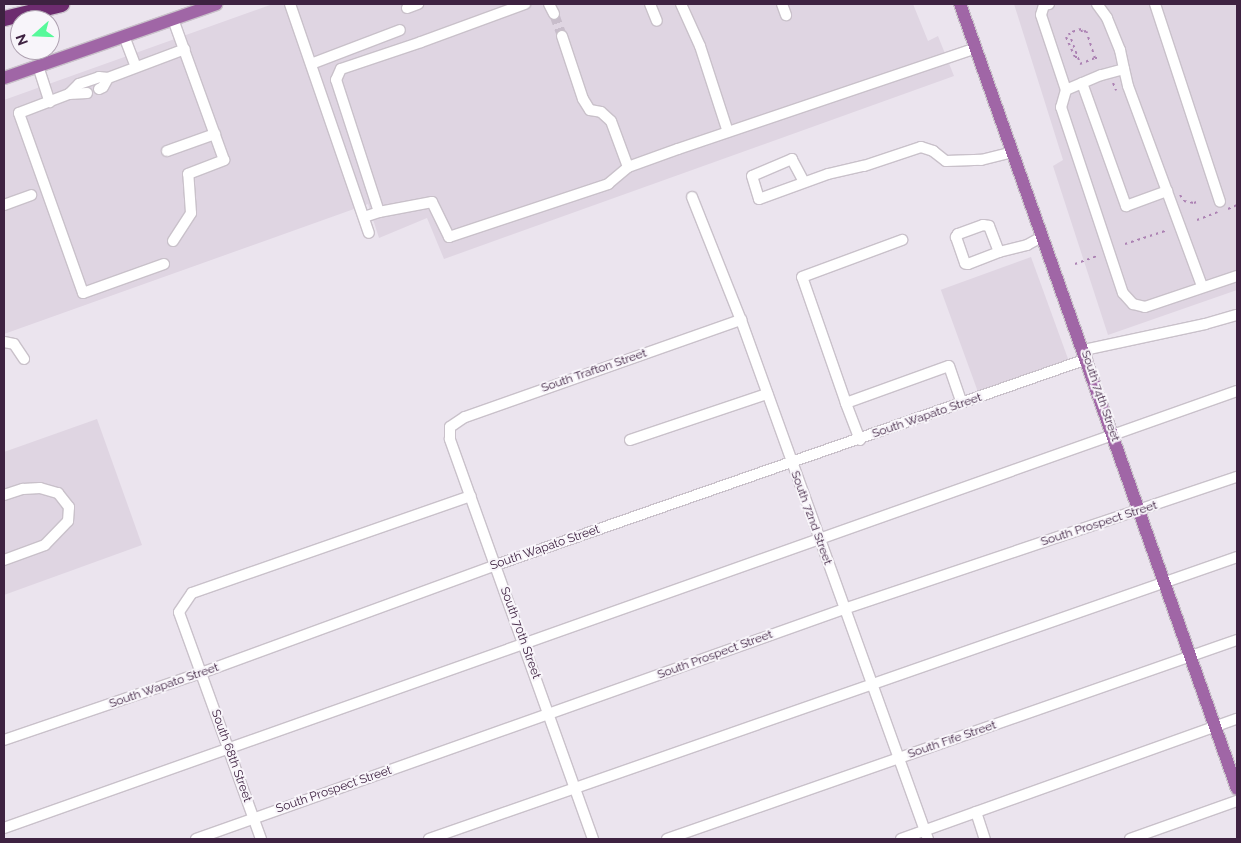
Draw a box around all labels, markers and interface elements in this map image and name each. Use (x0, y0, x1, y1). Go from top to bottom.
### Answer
north arrow (10, 10, 60, 60)
text: N (12, 32, 31, 48)
street label: South Trafton Street (539, 346, 649, 396)
street label: South 74th Street (1078, 349, 1122, 443)
street label: South Wapato Street (870, 390, 984, 442)
street label: South 72nd Street (787, 469, 835, 567)
street label: South Prospect Street (1039, 498, 1159, 550)
street label: South Wapato Street (488, 522, 602, 574)
street label: South 70th Street (497, 585, 543, 681)
street label: South Prospect Street (655, 627, 775, 683)
street label: South Wapato Street (107, 660, 221, 712)
street label: South 68th Street (208, 708, 254, 804)
street label: South Fife Street (906, 718, 998, 762)
street label: South Prospect Street (274, 763, 394, 817)

